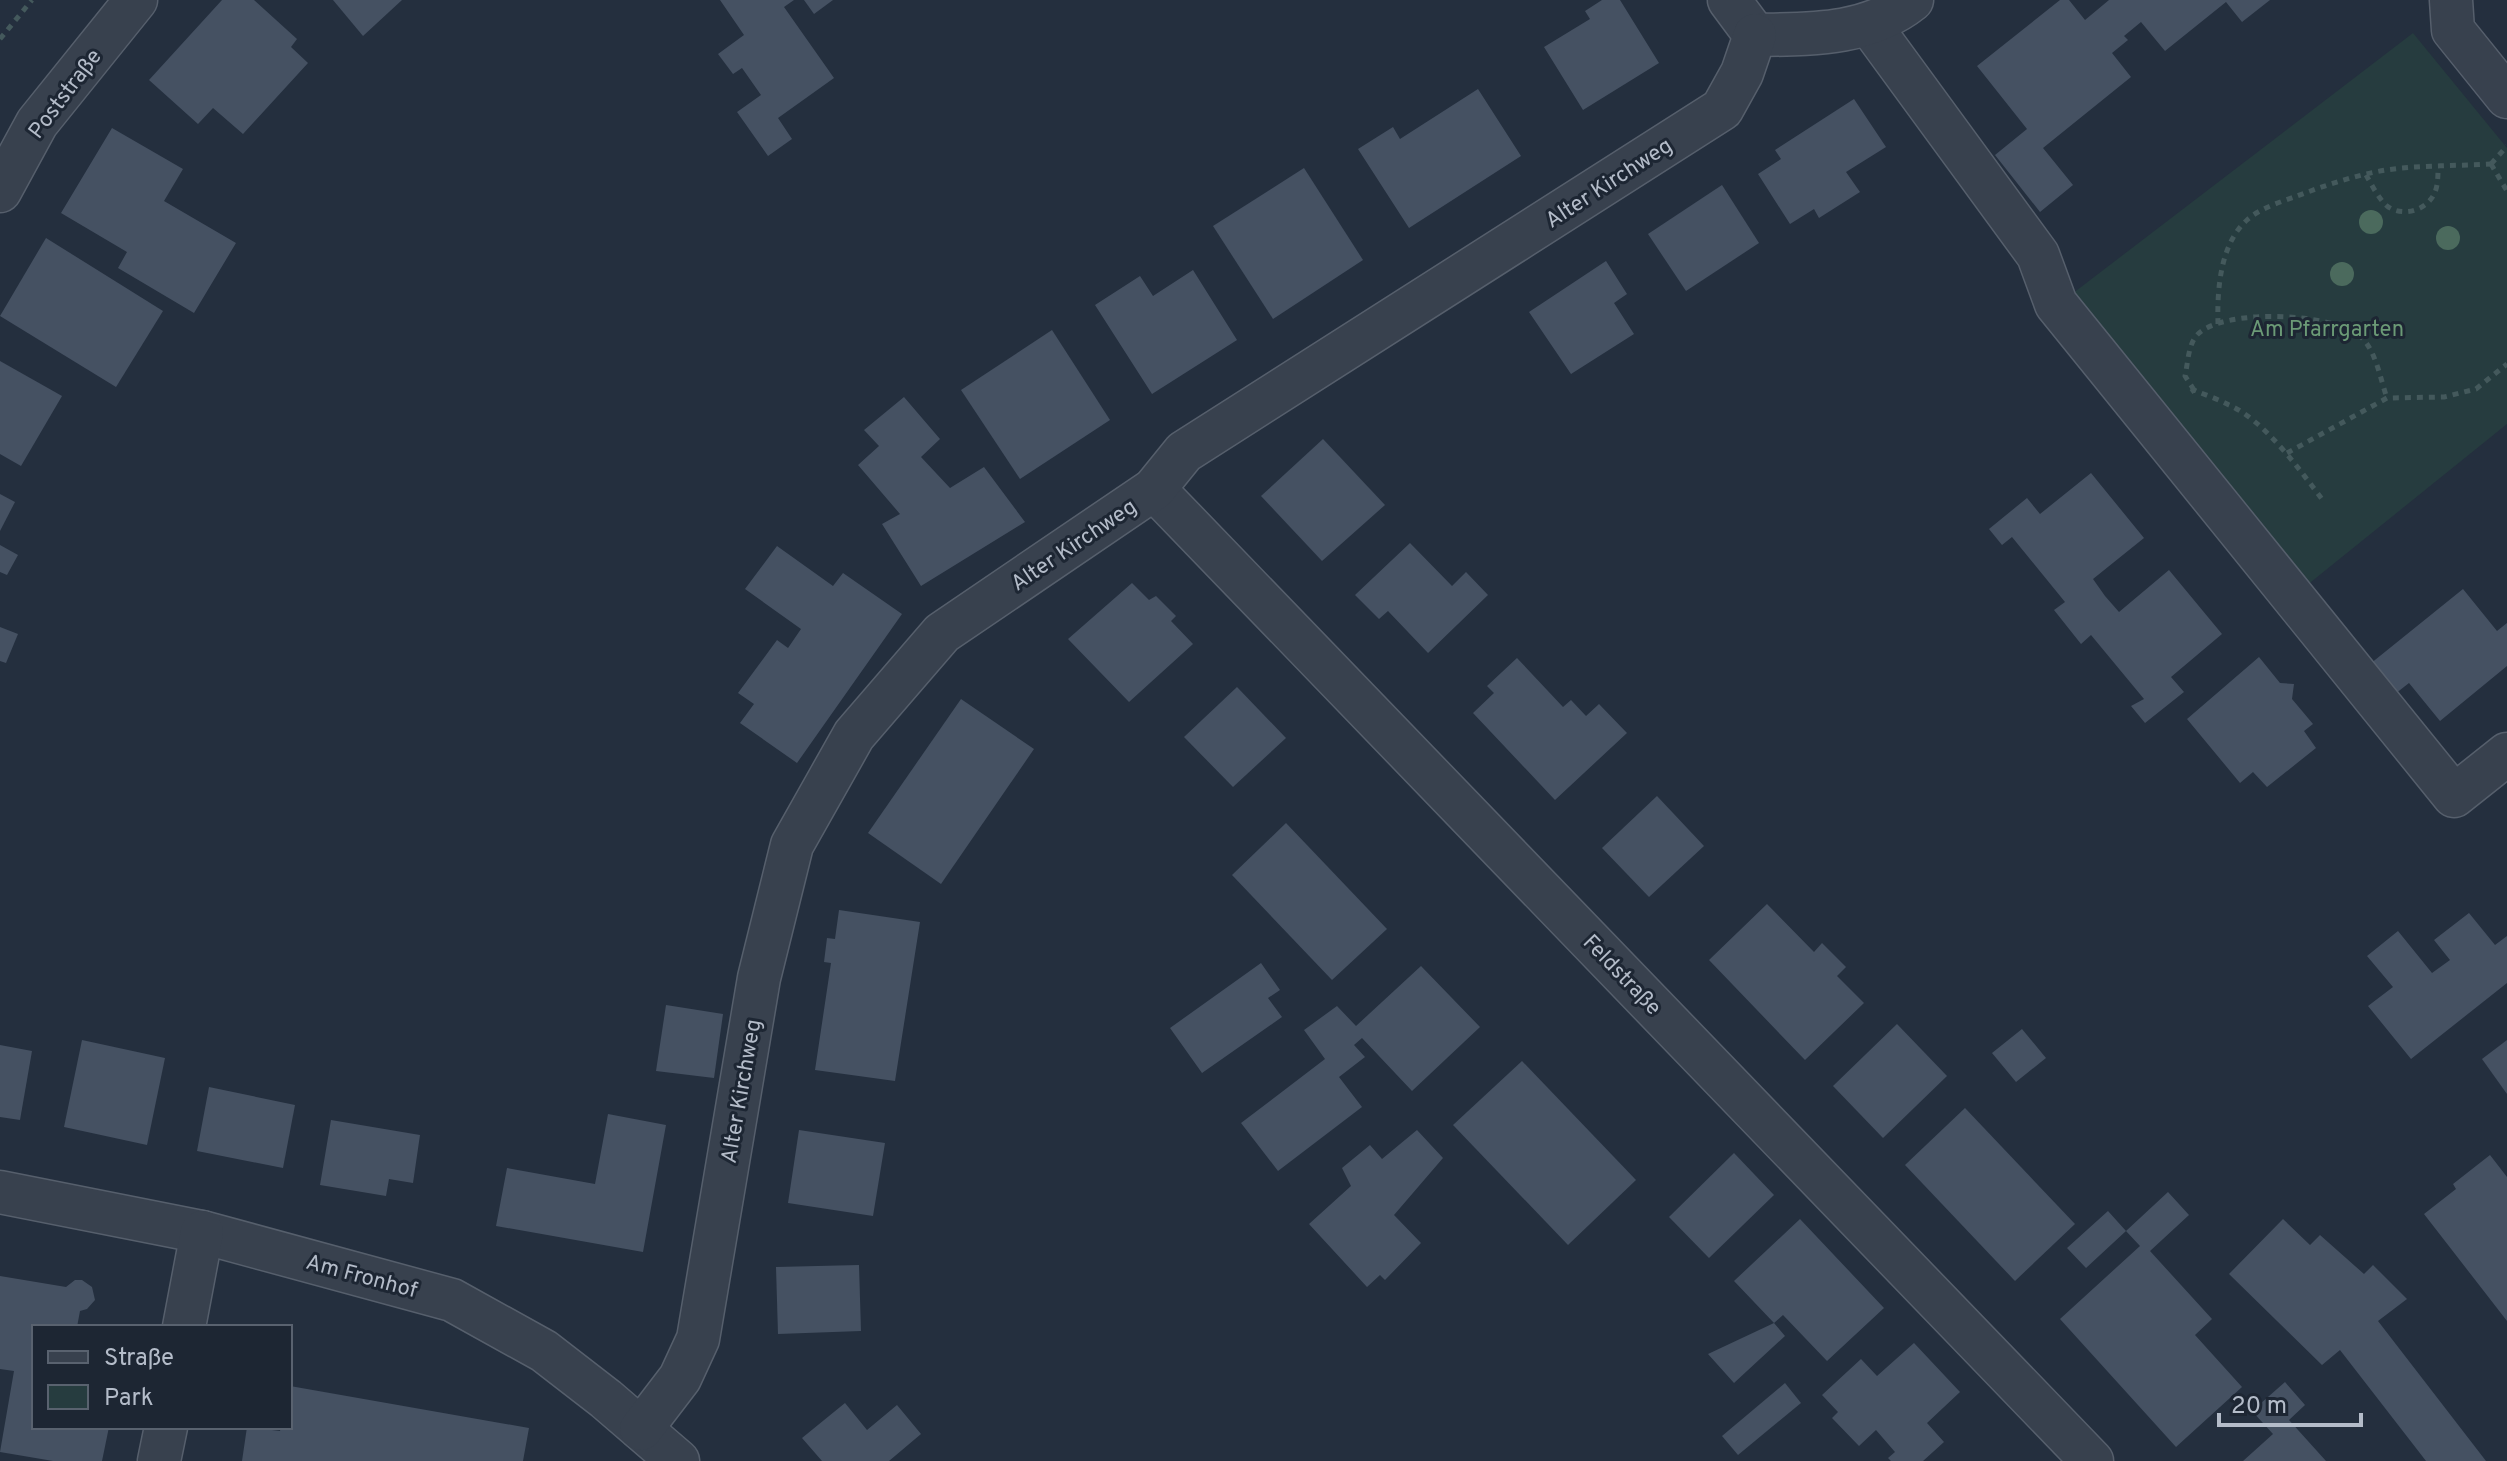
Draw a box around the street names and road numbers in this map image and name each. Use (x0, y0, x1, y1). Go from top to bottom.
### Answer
street label: Poststraße (23, 44, 108, 145)
street label: Alter Kirchweg (1541, 133, 1678, 235)
street label: Alter Kirchweg (1006, 494, 1142, 598)
street label: Feldstraße (1576, 930, 1666, 1022)
street label: Alter Kirchweg (716, 1017, 768, 1166)
street label: Am Fronhof (303, 1250, 420, 1305)

